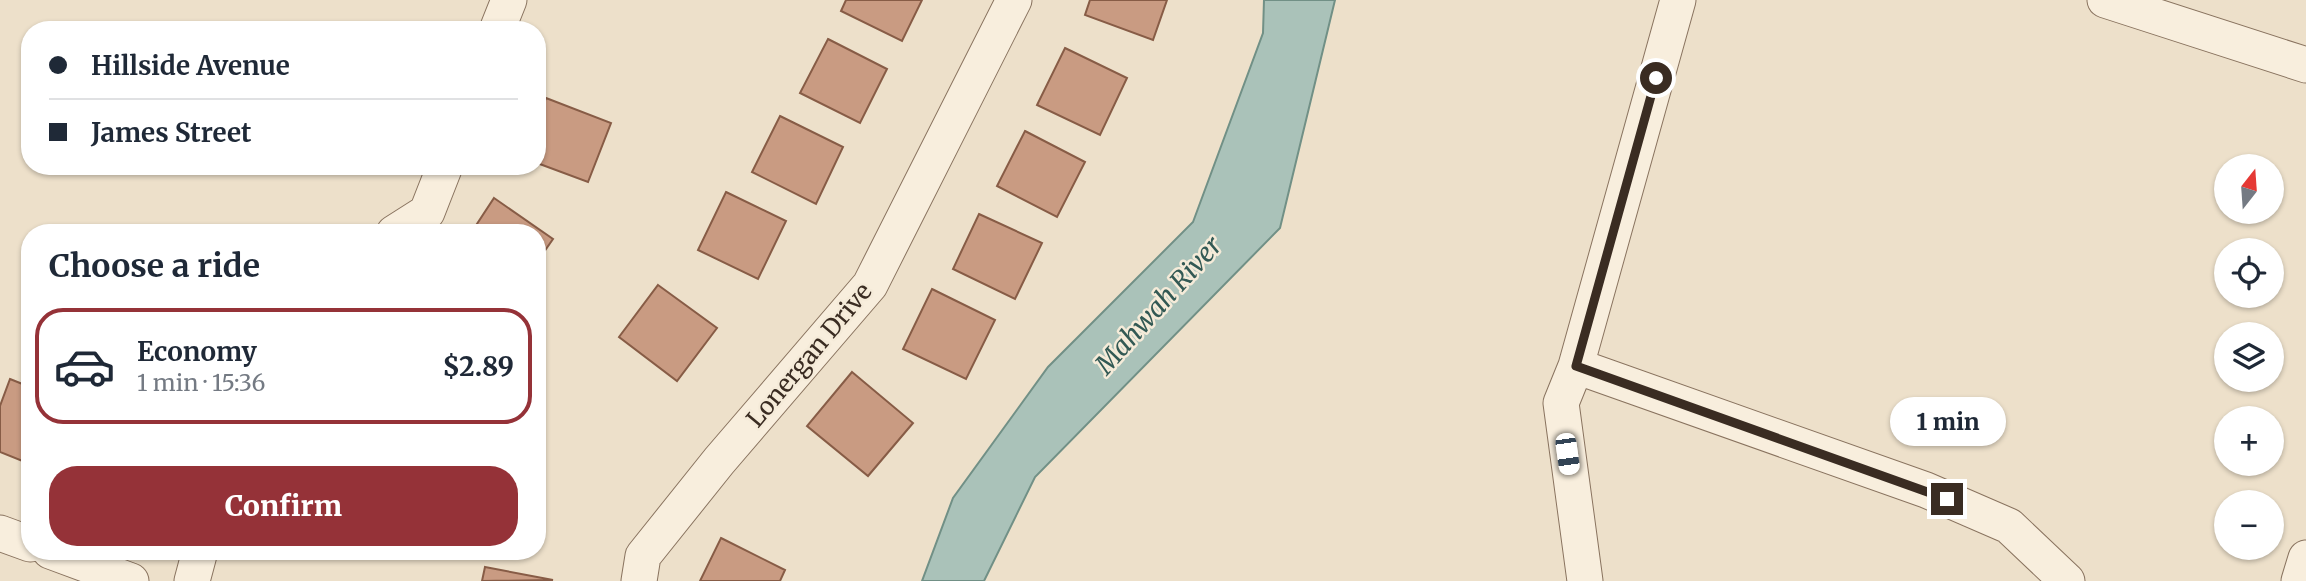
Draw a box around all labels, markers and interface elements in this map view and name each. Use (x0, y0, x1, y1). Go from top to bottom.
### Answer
text: Hillside Avenue (91, 49, 290, 82)
route start (1640, 62, 1672, 94)
text: James Street (91, 116, 251, 149)
north arrow (2214, 154, 2284, 224)
map controls (2214, 154, 2284, 560)
water label: Mahwah River (1087, 229, 1229, 381)
button: locate (2214, 238, 2284, 308)
text: Choose a ride (49, 246, 260, 286)
street label: Lonergan Drive (740, 276, 878, 434)
button: layers (2214, 322, 2284, 392)
icon: car (53, 335, 116, 398)
text: Economy (137, 335, 257, 368)
text: $2.89 (443, 350, 514, 383)
text: 1 min · 15:36 (137, 368, 265, 397)
callout: 1 min (1889, 398, 2005, 447)
button: + (2214, 406, 2284, 476)
text: 1 min (1916, 407, 1980, 436)
car (1554, 432, 1581, 476)
button: Confirm (49, 466, 518, 546)
route end (1931, 483, 1963, 515)
button: − (2214, 490, 2284, 560)

